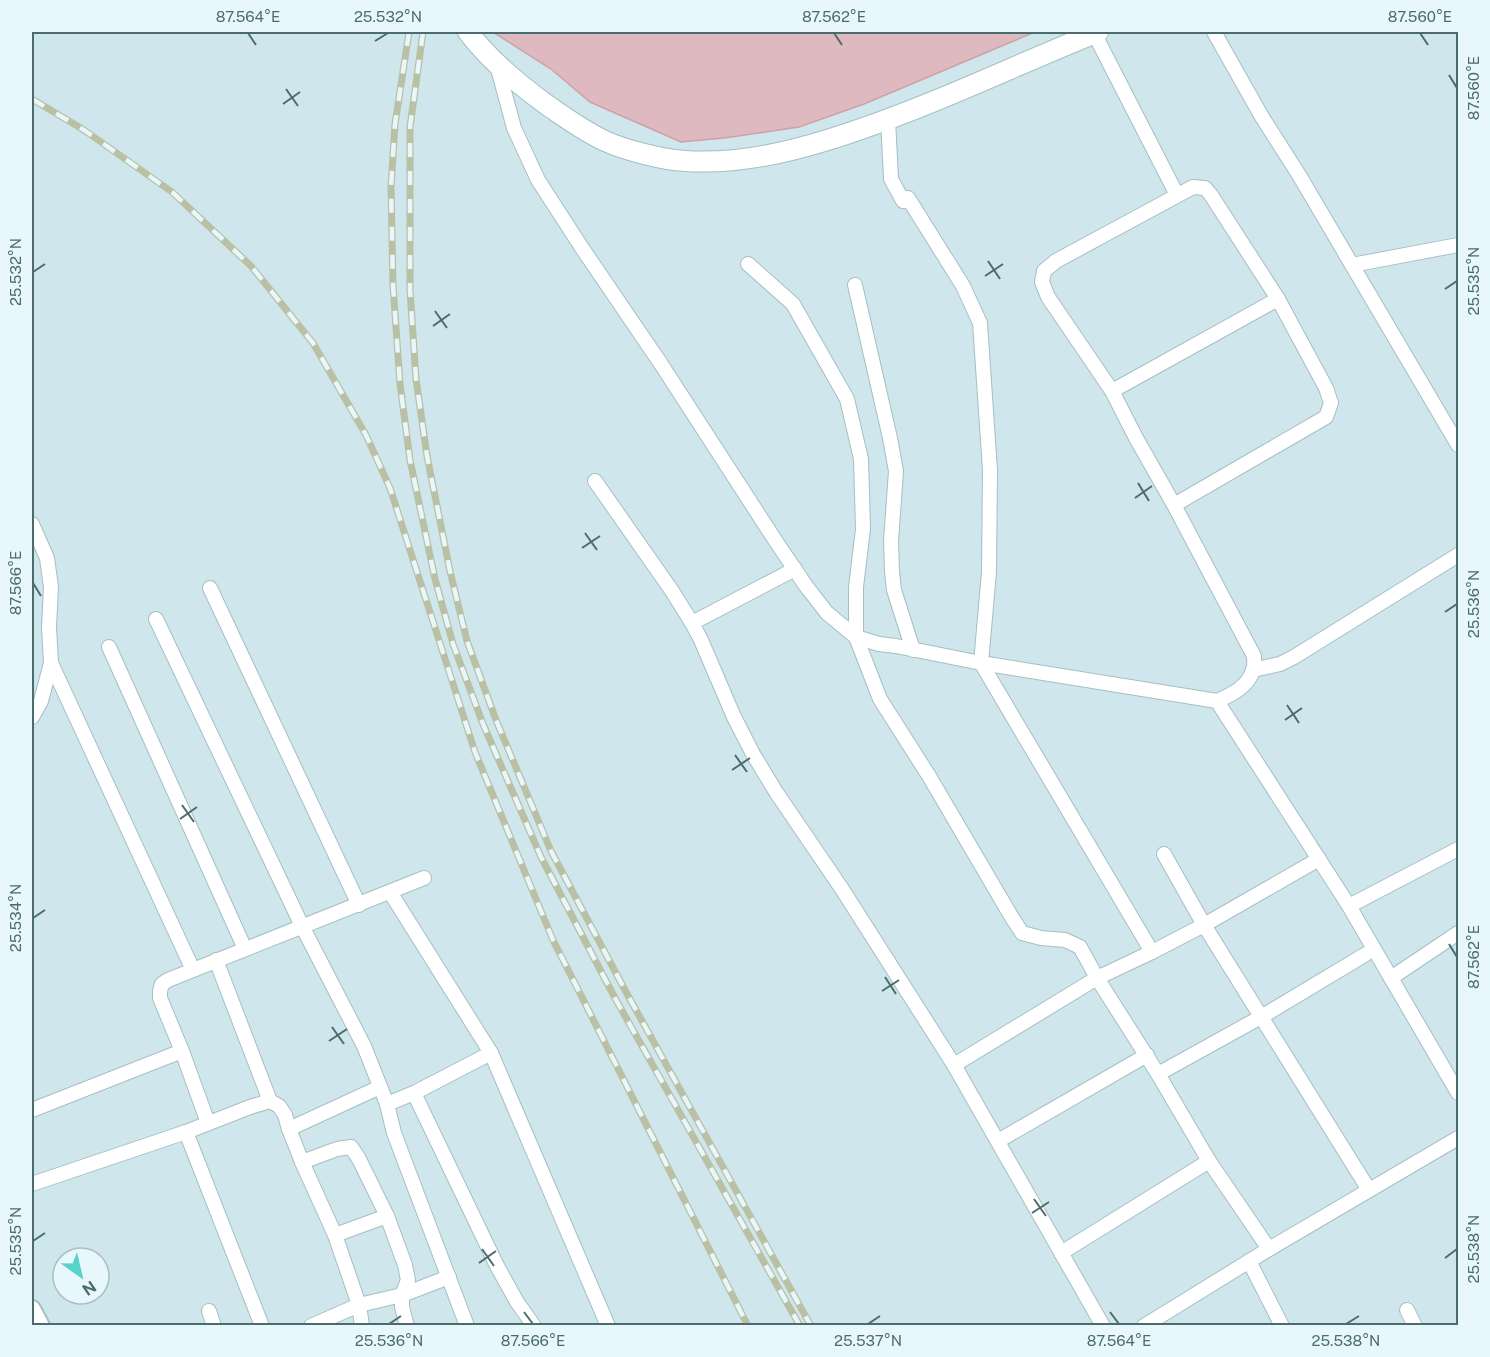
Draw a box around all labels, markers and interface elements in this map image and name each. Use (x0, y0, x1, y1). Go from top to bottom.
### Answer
text: 87.564°E (216, 8, 280, 25)
text: 25.532°N (354, 8, 422, 25)
text: 87.562°E (802, 8, 866, 25)
text: 87.560°E (1388, 8, 1452, 25)
text: 87.560°E (1465, 56, 1482, 120)
text: 25.532°N (7, 238, 24, 306)
text: 25.535°N (1465, 247, 1482, 315)
text: 87.566°E (7, 551, 24, 615)
text: 25.536°N (1465, 570, 1482, 638)
text: 25.534°N (7, 884, 24, 952)
text: 87.562°E (1465, 925, 1482, 989)
text: 25.535°N (7, 1207, 24, 1275)
text: 25.538°N (1465, 1215, 1482, 1283)
north arrow (51, 1246, 111, 1306)
text: N (79, 1277, 100, 1299)
text: 25.536°N (355, 1332, 423, 1349)
text: 87.566°E (501, 1332, 565, 1349)
text: 25.537°N (834, 1332, 902, 1349)
text: 87.564°E (1087, 1332, 1151, 1349)
text: 25.538°N (1312, 1332, 1380, 1349)

